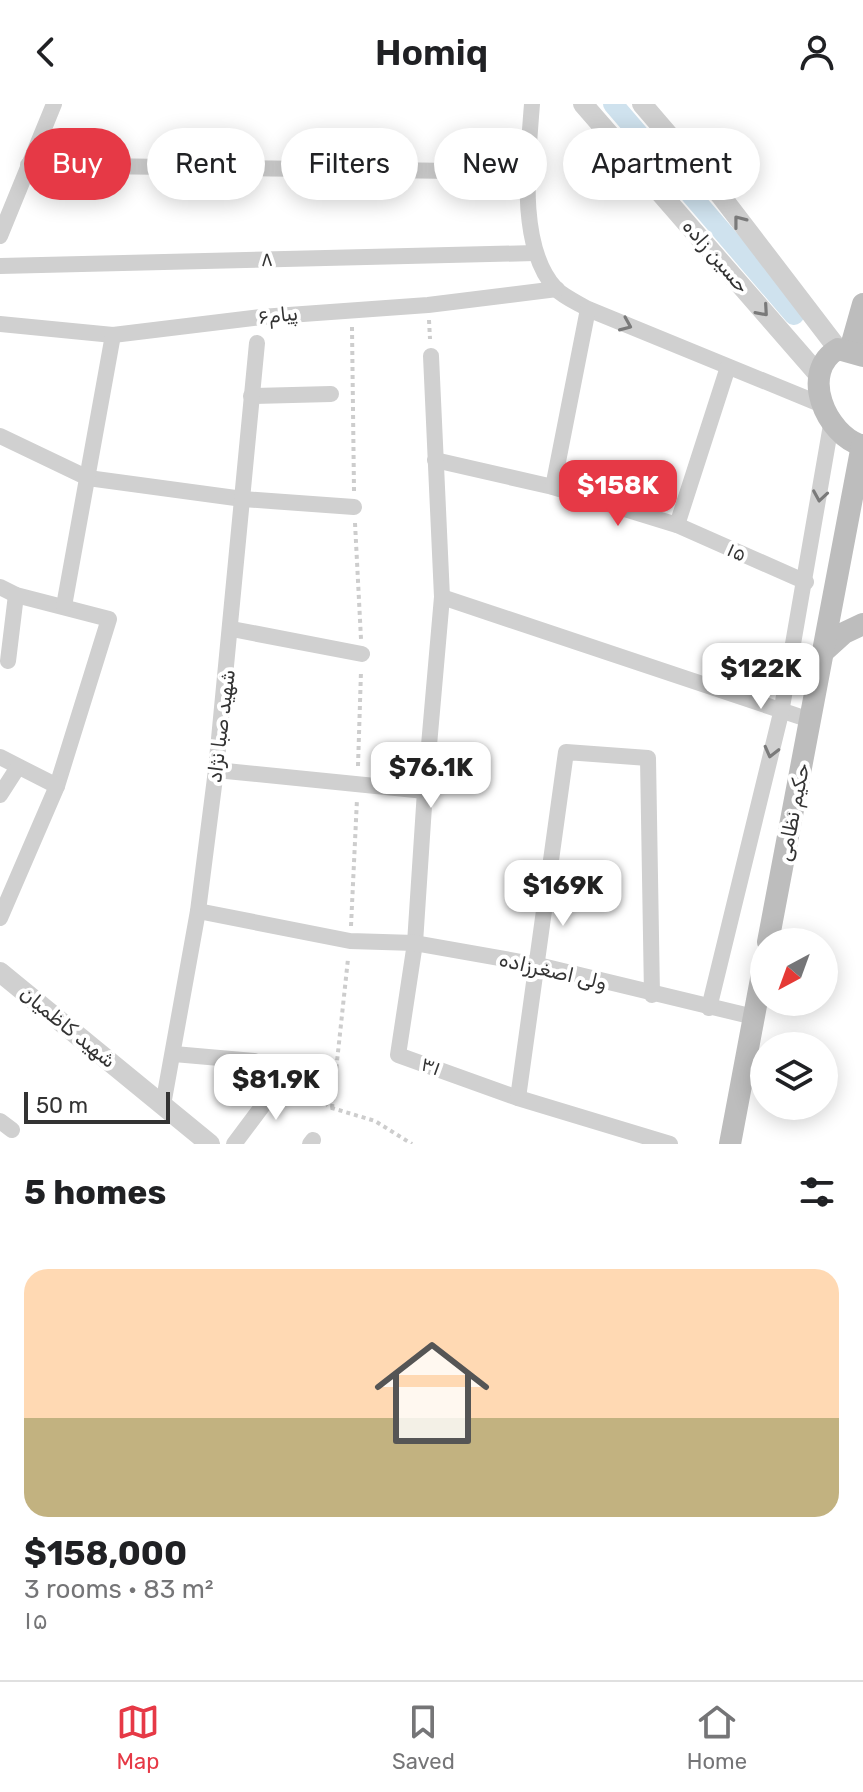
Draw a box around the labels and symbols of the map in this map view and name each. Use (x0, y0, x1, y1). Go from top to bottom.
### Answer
street label: حسین زاده (677, 214, 755, 298)
one-way arrow (735, 215, 749, 230)
street label: ۸ (260, 247, 274, 271)
street label: ۶پیام (257, 301, 299, 331)
one-way arrow (754, 301, 768, 316)
one-way arrow (618, 315, 632, 331)
pin: $158K (562, 460, 674, 528)
one-way arrow (812, 489, 829, 503)
street label: ۱۵ (724, 537, 750, 567)
pin: $122K (705, 643, 817, 711)
street label: شهید صبا نژاد (202, 668, 240, 784)
pin: $76.1K (366, 742, 496, 810)
one-way arrow (764, 744, 781, 758)
street label: حکیم نظامی (772, 761, 815, 863)
pin: $169K (507, 860, 619, 928)
north arrow (750, 928, 838, 1016)
street label: ولی اصغرزاده (497, 947, 609, 995)
street label: شهید کاظمیان (15, 981, 121, 1073)
street label: ۳۱ (418, 1051, 444, 1081)
pin: $81.9K (211, 1054, 341, 1122)
scale bar (24, 1088, 170, 1124)

